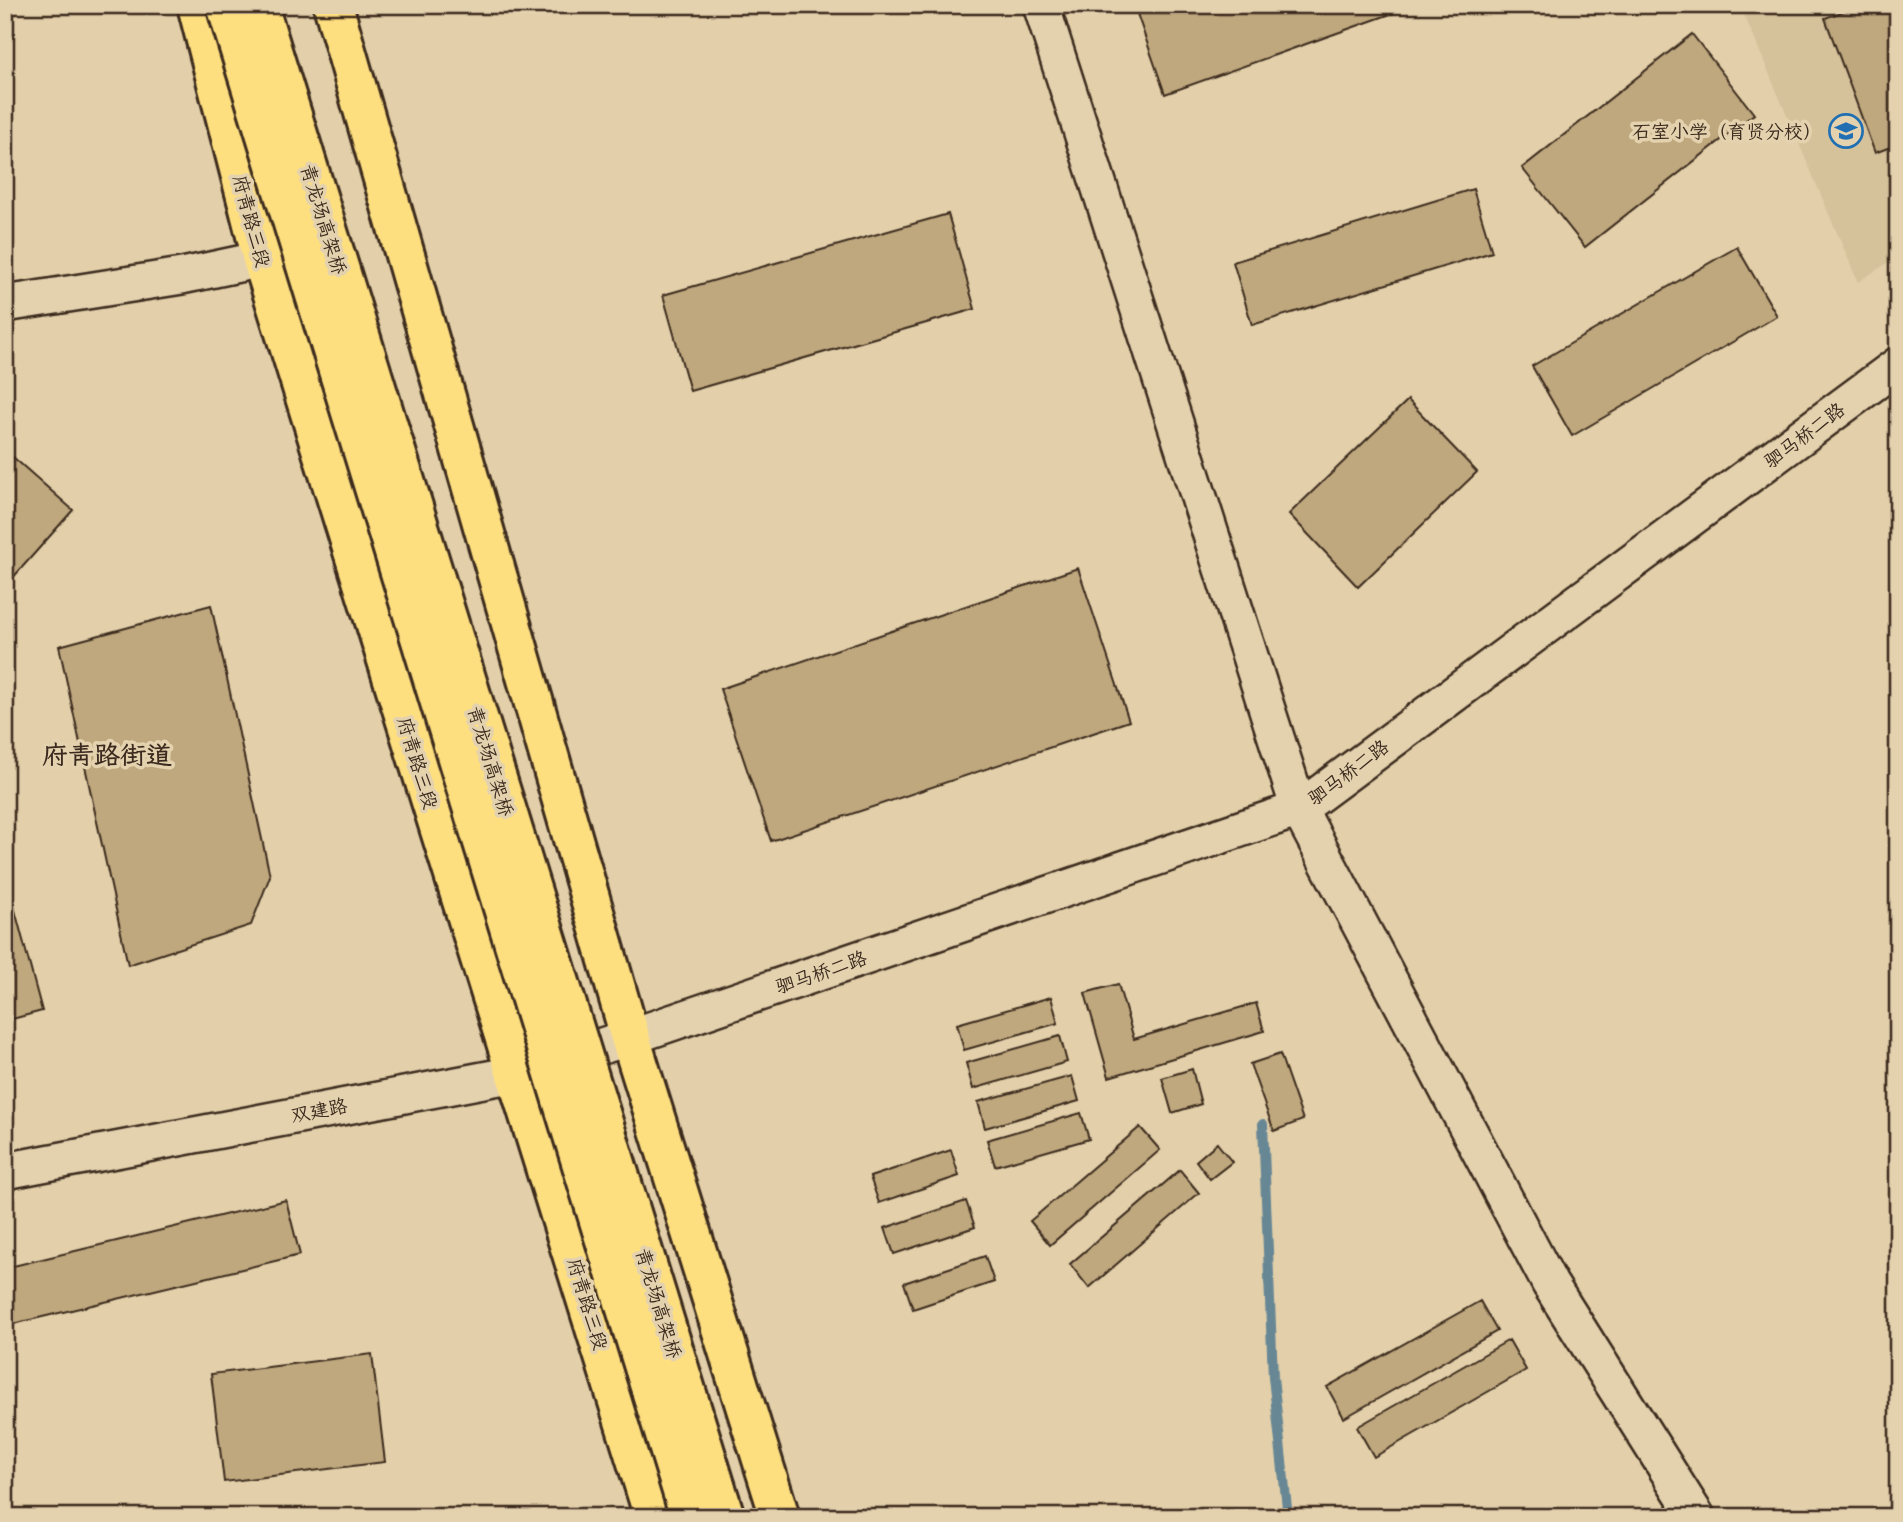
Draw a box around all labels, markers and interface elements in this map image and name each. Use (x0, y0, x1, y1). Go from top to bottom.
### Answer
school or university icon: 石室小学（育贤分校） (1827, 112, 1865, 150)
place label: 石室小学（育贤分校） (1632, 115, 1822, 148)
street label: 青龙场高架桥 (291, 160, 356, 278)
street label: 府青路三段 (223, 171, 280, 271)
street label: 驷马桥二路 (1756, 394, 1852, 477)
street label: 青龙场高架桥 (458, 702, 523, 820)
street label: 府青路三段 (388, 713, 447, 813)
street label: 驷马桥二路 (1300, 731, 1396, 814)
district label: 府青路街道 (42, 732, 172, 778)
street label: 驷马桥二路 (771, 941, 871, 1004)
street label: 双建路 (288, 1089, 350, 1132)
street label: 青龙场高架桥 (626, 1244, 691, 1362)
street label: 府青路三段 (558, 1254, 617, 1354)

